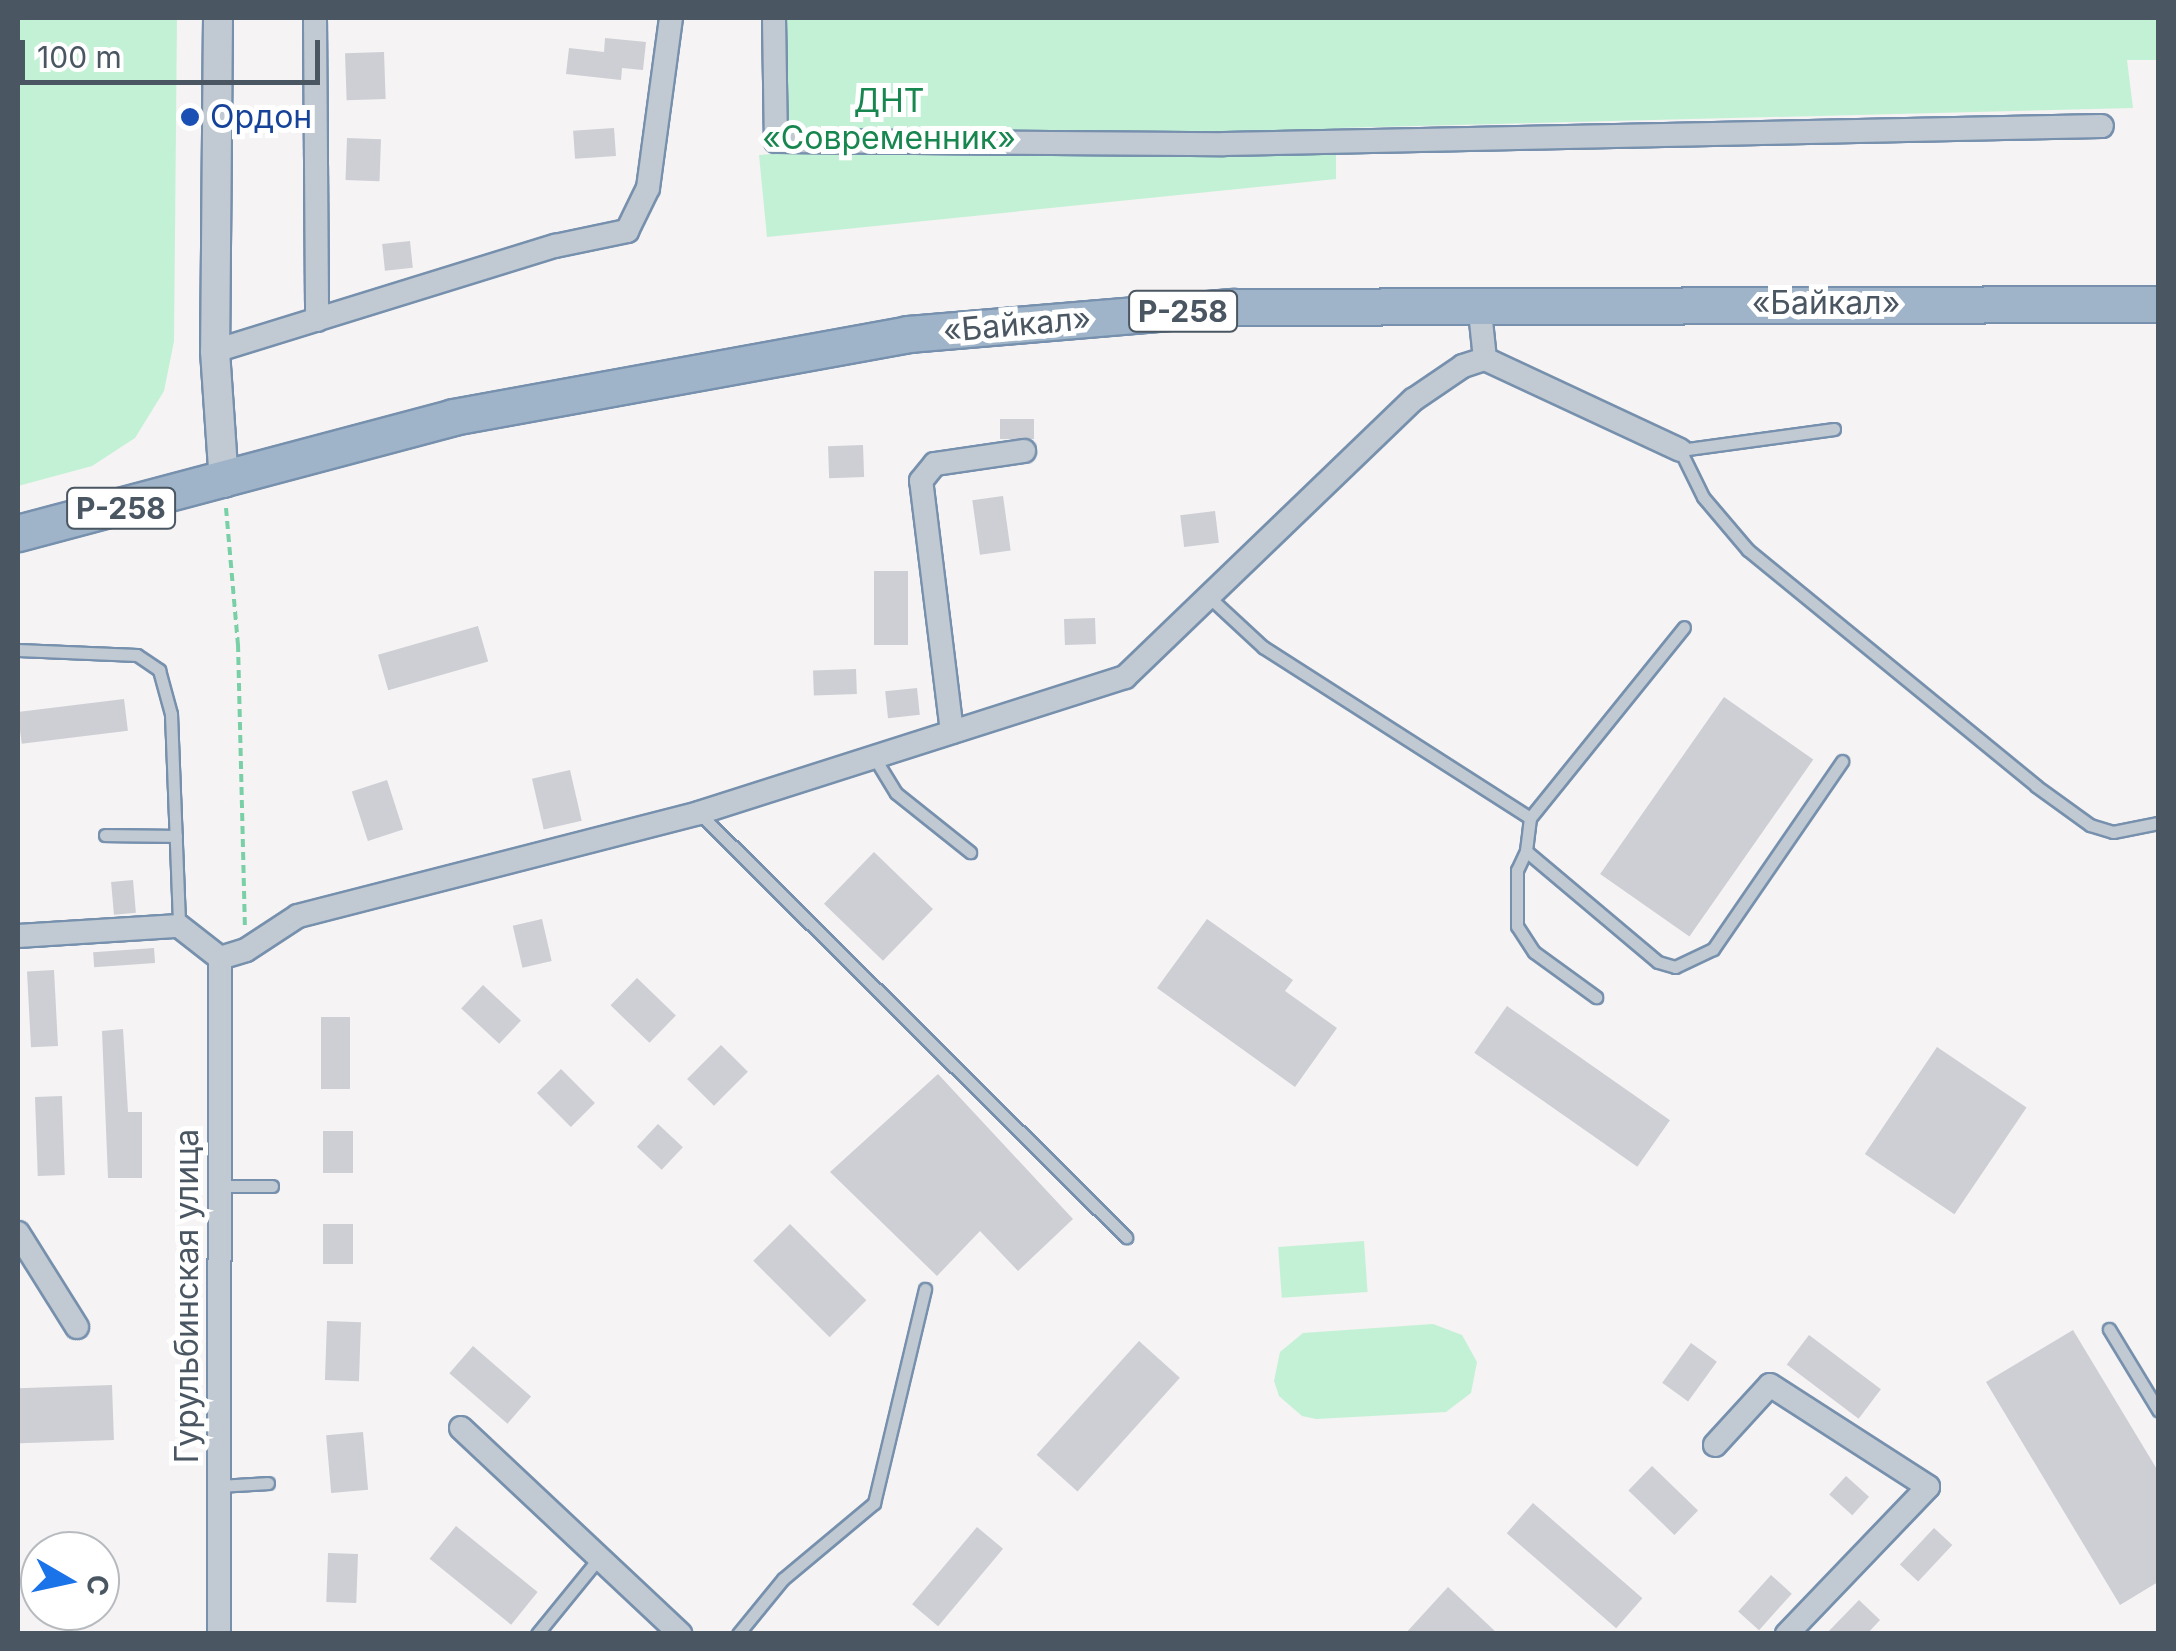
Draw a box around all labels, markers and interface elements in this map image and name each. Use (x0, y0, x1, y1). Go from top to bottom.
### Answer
scale bar (25, 20, 325, 82)
text: 100 m (37, 39, 122, 75)
park label: ДНТ «Современник» (762, 83, 1016, 158)
place label: Ордон (210, 98, 312, 136)
marker: Ордон (179, 106, 201, 128)
street label: «Байкал» (1752, 284, 1900, 322)
road number: Р-258 (1128, 286, 1238, 336)
street label: «Байкал» (941, 299, 1093, 351)
road number: Р-258 (66, 483, 176, 533)
street label: Гурульбинская улица (168, 1129, 206, 1463)
north arrow (20, 1531, 120, 1631)
text: С (79, 1572, 116, 1598)

